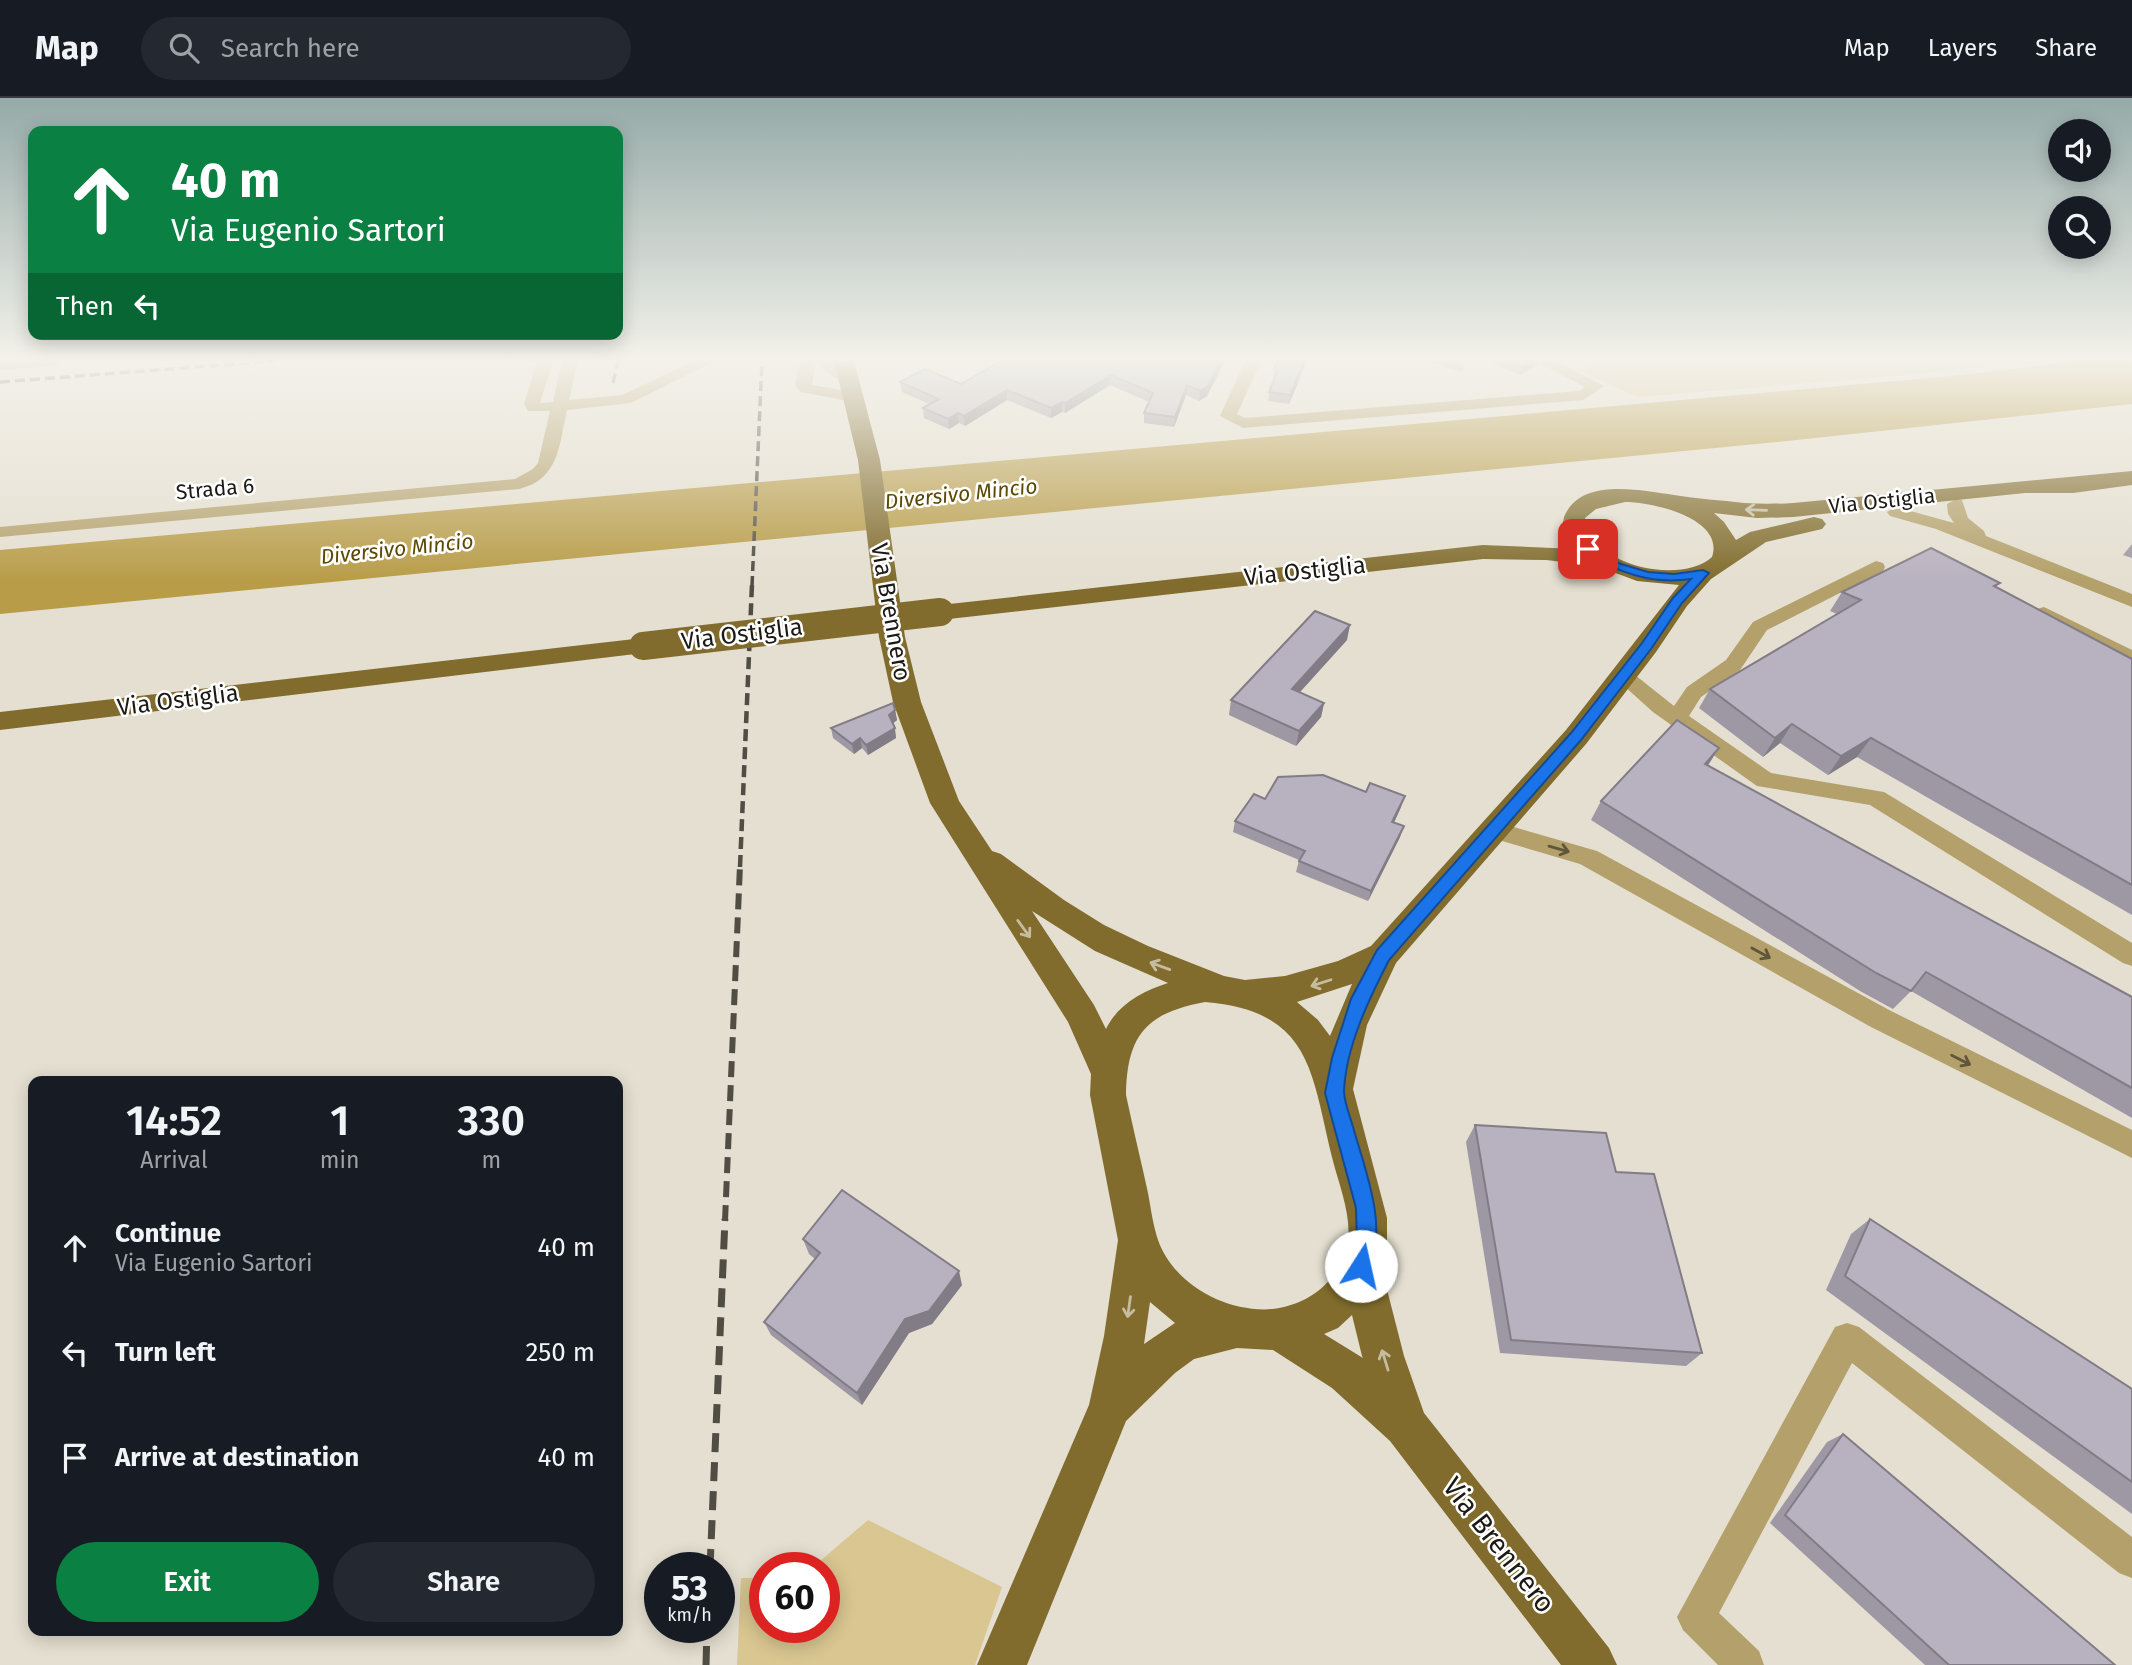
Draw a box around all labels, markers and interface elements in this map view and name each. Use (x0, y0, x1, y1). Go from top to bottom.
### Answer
search box (141, 17, 631, 80)
text: Map (35, 28, 99, 68)
icon: search (165, 29, 203, 67)
text: Search here (221, 33, 360, 64)
text: Map (1844, 34, 1890, 62)
text: Layers (1928, 34, 1997, 62)
text: Share (2035, 34, 2097, 62)
map controls (2048, 119, 2111, 259)
button: sound (2048, 119, 2111, 182)
text: 40 m (171, 151, 280, 210)
icon: ahead (56, 154, 147, 245)
button: search (2048, 196, 2111, 259)
text: Via Eugenio Sartori (171, 211, 446, 249)
icon: left (128, 287, 166, 325)
text: Then (56, 291, 114, 322)
street label: Strada 6 (175, 473, 255, 505)
water label: Diversivo Mincio (883, 473, 1039, 515)
street label: Via Ostiglia (1828, 482, 1936, 520)
one-way arrow (1745, 504, 1768, 517)
pin (1558, 519, 1618, 579)
water label: Diversivo Mincio (319, 528, 475, 570)
icon: arrive (1569, 530, 1607, 568)
street label: Via Brennero (865, 541, 917, 683)
street label: Via Ostiglia (1243, 551, 1367, 591)
street label: Via Ostiglia (680, 613, 804, 655)
street label: Via Ostiglia (116, 679, 240, 721)
one-way arrow (1548, 844, 1570, 857)
one-way arrow (1017, 919, 1032, 938)
one-way arrow (1750, 946, 1770, 960)
one-way arrow (1150, 959, 1172, 971)
one-way arrow (1310, 977, 1332, 990)
one-way arrow (1950, 1053, 1971, 1067)
text: 14:52 (126, 1096, 222, 1146)
text: 1 (330, 1096, 349, 1146)
text: 330 (457, 1096, 525, 1146)
text: Arrival (140, 1146, 208, 1174)
text: min (320, 1146, 360, 1174)
text: m (481, 1146, 501, 1174)
text: Continue (115, 1218, 221, 1249)
icon: ahead (56, 1229, 94, 1267)
position arrow (1324, 1229, 1398, 1303)
text: 40 m (537, 1232, 595, 1263)
text: Via Eugenio Sartori (115, 1249, 313, 1277)
one-way arrow (1122, 1296, 1135, 1318)
icon: left (56, 1334, 94, 1372)
text: Turn left (115, 1337, 216, 1368)
text: 250 m (525, 1337, 595, 1368)
one-way arrow (1377, 1349, 1390, 1371)
icon: arrive (56, 1439, 94, 1477)
text: Arrive at destination (115, 1442, 359, 1473)
text: 40 m (537, 1442, 595, 1473)
street label: Via Brennero (1436, 1471, 1562, 1619)
button: Exit (56, 1542, 319, 1622)
button: Share (333, 1542, 595, 1622)
speed limit sign: 60 (749, 1552, 840, 1643)
text: 53 (671, 1567, 708, 1609)
text: km/h (667, 1604, 712, 1626)

